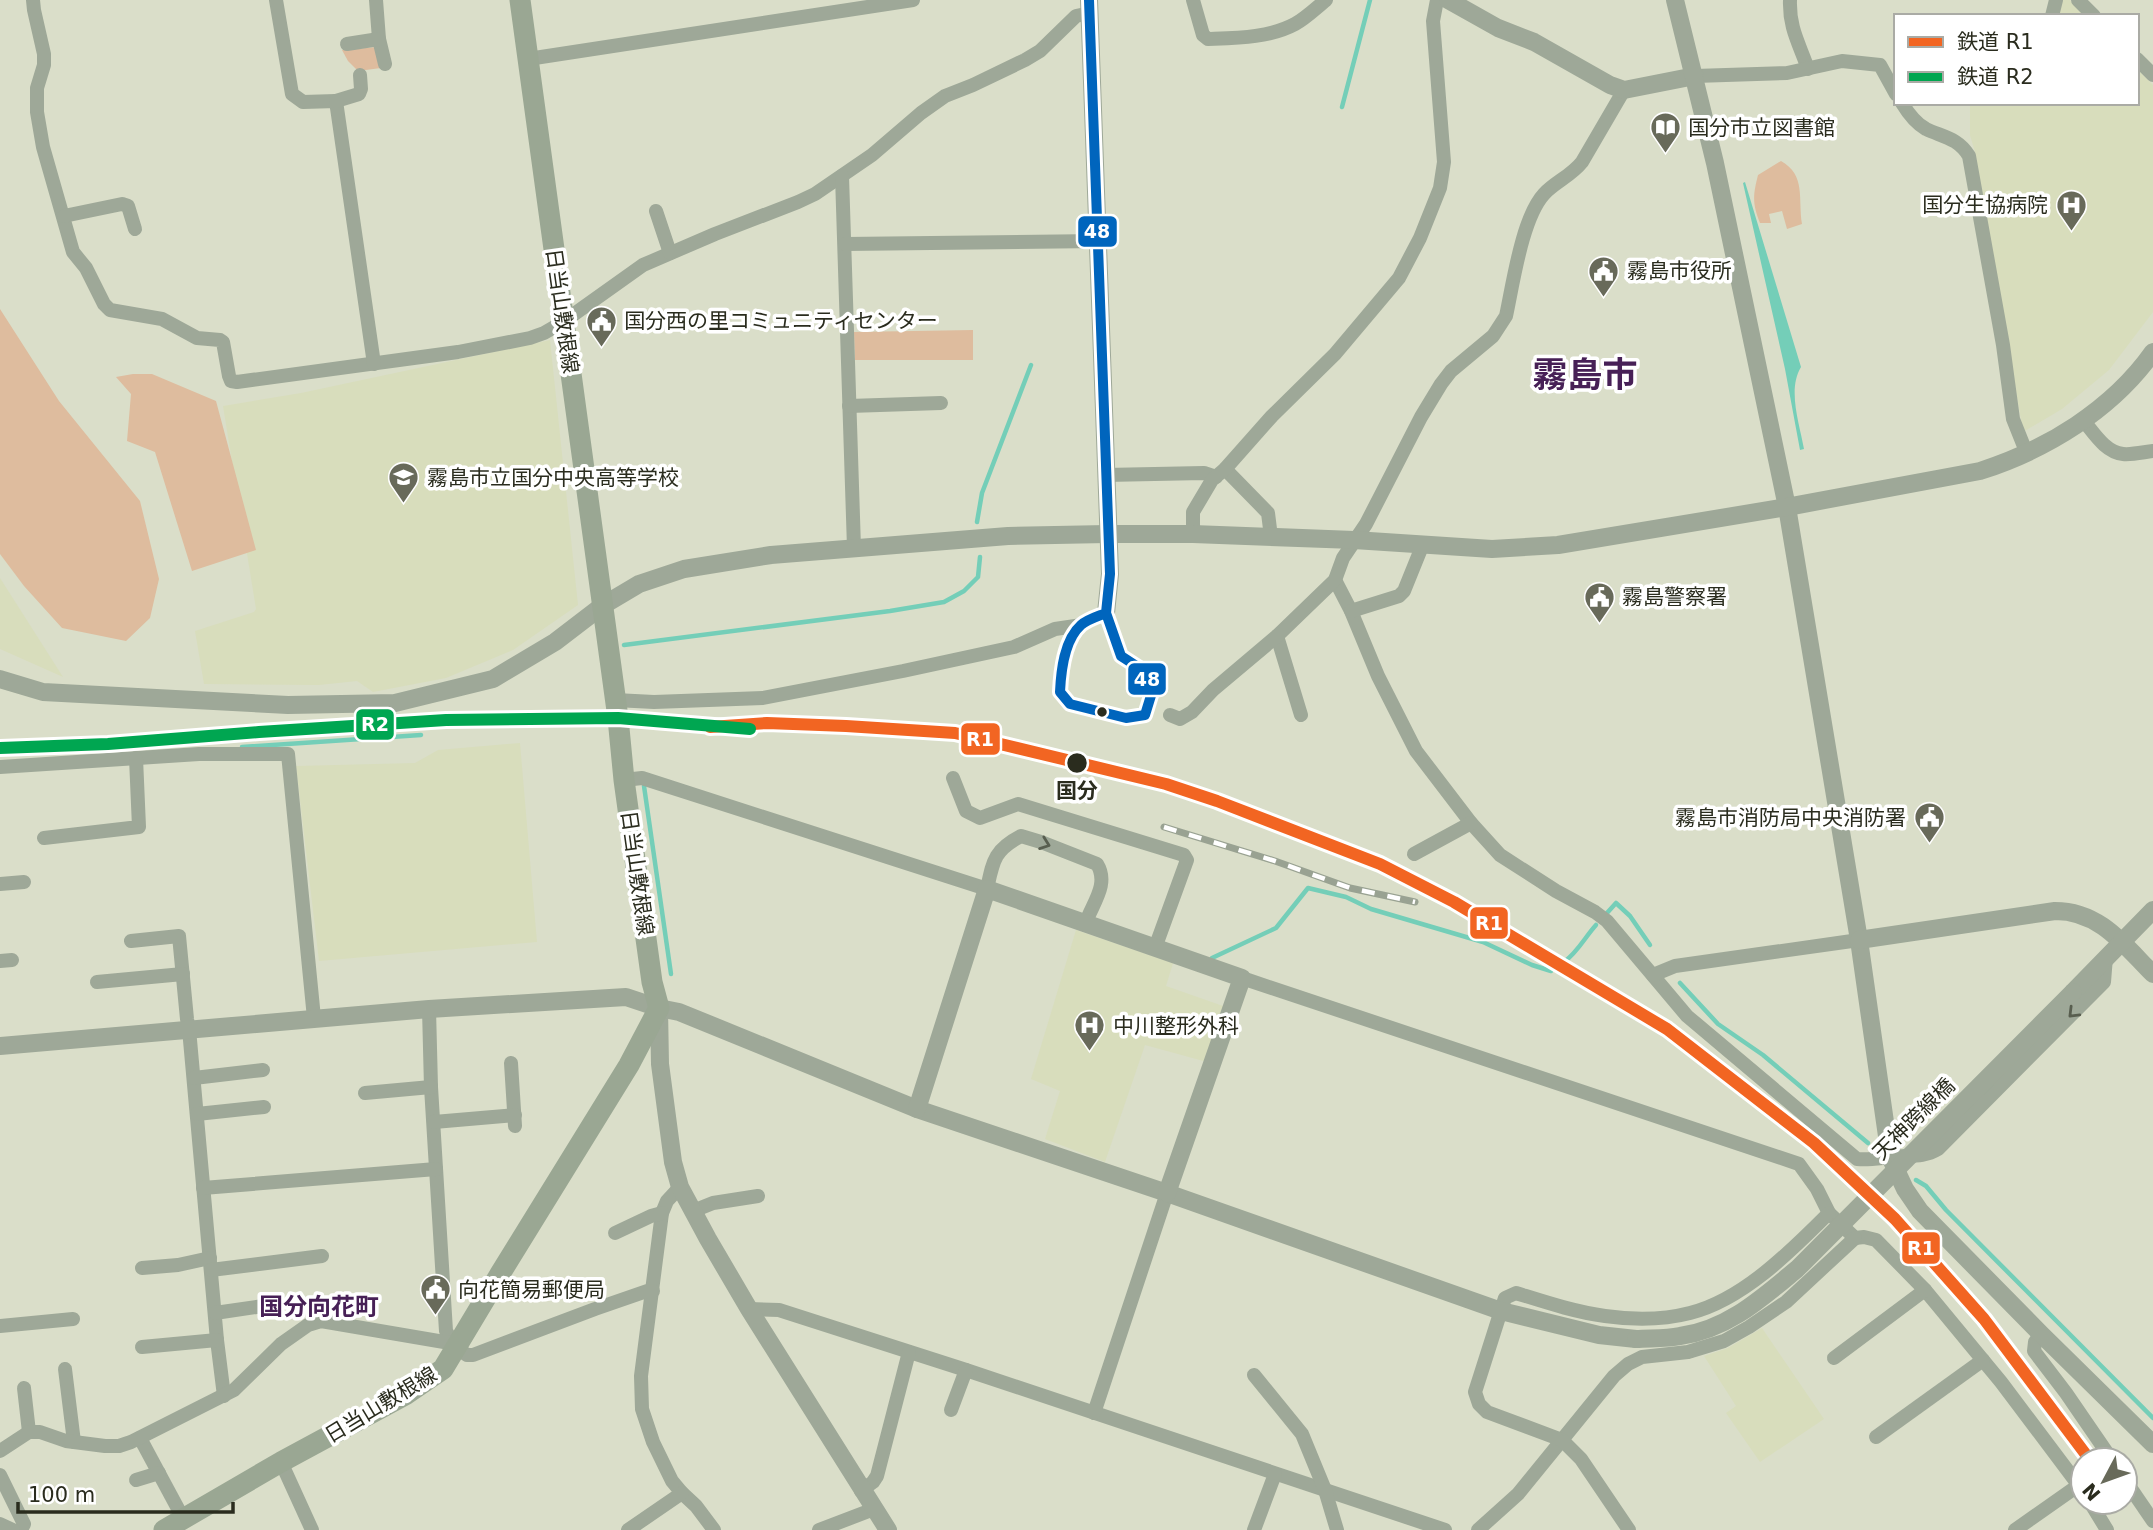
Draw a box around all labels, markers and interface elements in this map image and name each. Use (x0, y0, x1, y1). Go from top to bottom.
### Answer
legend (1894, 14, 2139, 105)
text: 鉄道 R1 (1957, 30, 2034, 54)
text: 鉄道 R2 (1957, 65, 2034, 89)
library icon: 国分市立図書館 (1648, 111, 1682, 155)
place label: 国分市立図書館 (1688, 116, 1835, 140)
hospital icon: 国分生協病院 (2054, 188, 2088, 232)
place label: 国分生協病院 (1922, 193, 2048, 217)
line badge: 48 (1077, 215, 1118, 248)
text: 48 (1084, 220, 1110, 242)
street label: 日当山敷根線 (541, 247, 583, 375)
public building icon: 霧島市役所 (1587, 254, 1621, 298)
place label: 霧島市役所 (1627, 259, 1732, 283)
public building icon: 国分西の里コミュニティセンター (584, 304, 618, 348)
place label: 国分西の里コミュニティセンター (624, 309, 938, 333)
district label: 霧島市 (1532, 355, 1638, 395)
school or university icon: 霧島市立国分中央高等学校 (387, 461, 421, 505)
place label: 霧島市立国分中央高等学校 (427, 466, 679, 490)
public building icon: 霧島警察署 (1582, 580, 1616, 624)
place label: 霧島警察署 (1622, 585, 1727, 609)
line badge: 48 (1127, 662, 1167, 696)
text: 48 (1134, 668, 1160, 690)
unlabelled marker (1095, 705, 1109, 719)
line badge: R2 (355, 708, 395, 741)
text: R2 (361, 713, 389, 735)
line badge: R1 (960, 722, 1001, 756)
text: R1 (966, 728, 994, 750)
marker: 国分 (1065, 751, 1089, 775)
place label: 国分 (1056, 779, 1098, 803)
public building icon: 霧島市消防局中央消防署 (1912, 801, 1946, 845)
place label: 霧島市消防局中央消防署 (1675, 806, 1906, 830)
street label: 日当山敷根線 (616, 809, 658, 937)
one-way arrow (1039, 836, 1051, 850)
line badge: R1 (1469, 906, 1509, 940)
text: R1 (1475, 912, 1503, 934)
one-way arrow (2069, 1004, 2082, 1017)
hospital icon: 中川整形外科 (1073, 1009, 1107, 1053)
place label: 中川整形外科 (1113, 1014, 1239, 1038)
street label: 天神跨線橋 (1868, 1073, 1960, 1165)
line badge: R1 (1901, 1231, 1941, 1265)
text: R1 (1907, 1237, 1935, 1259)
public building icon: 向花簡易郵便局 (418, 1273, 452, 1317)
place label: 向花簡易郵便局 (458, 1278, 605, 1302)
district label: 国分向花町 (259, 1293, 379, 1321)
street label: 日当山敷根線 (321, 1362, 441, 1448)
north arrow (2069, 1446, 2139, 1516)
scale bar (18, 1470, 233, 1514)
text: N (2078, 1479, 2105, 1505)
text: 100 m (28, 1483, 95, 1507)

